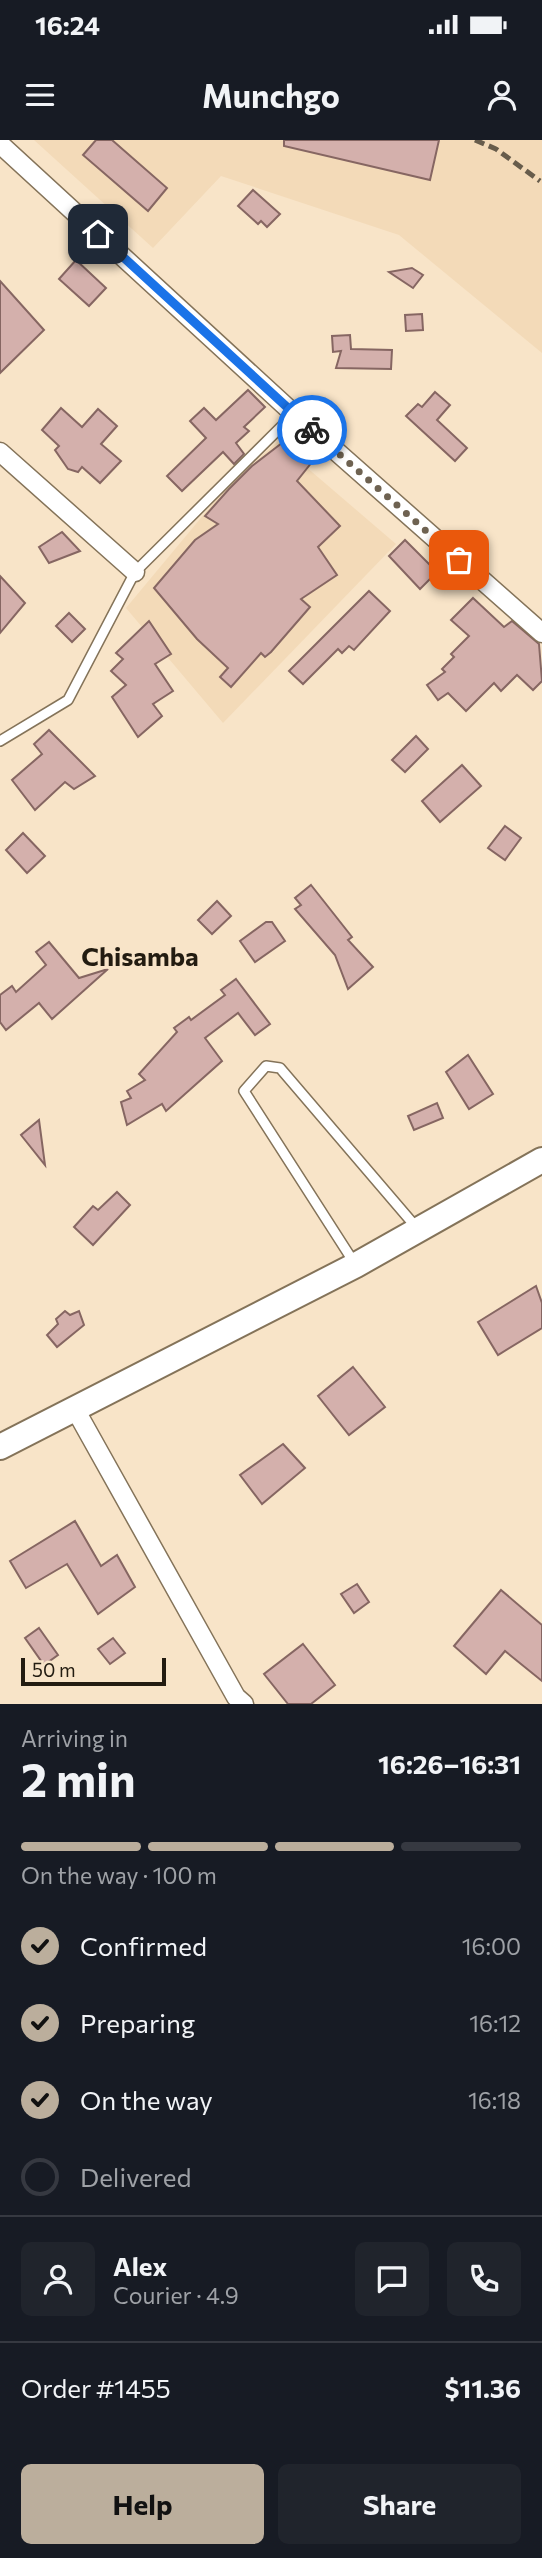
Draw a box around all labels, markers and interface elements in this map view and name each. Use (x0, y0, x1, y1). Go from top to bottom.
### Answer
text: 16:24 (35, 9, 100, 40)
text: Munchgo (202, 75, 340, 115)
icon: menu (21, 76, 59, 114)
icon: person (483, 76, 521, 114)
pin (68, 204, 128, 264)
icon: home (79, 215, 117, 253)
courier (277, 395, 347, 465)
icon: bike (293, 411, 331, 449)
pin (429, 530, 489, 590)
icon: bag (440, 541, 478, 579)
district label: Chisamba (81, 940, 199, 971)
scale bar (21, 1655, 166, 1687)
text: 50 m (32, 1658, 76, 1681)
text: Arriving in (21, 1724, 128, 1752)
text: 16:26–16:31 (378, 1748, 521, 1779)
text: 2 min (21, 1750, 136, 1806)
text: On the way · 100 m (21, 1861, 217, 1889)
icon: check (21, 1927, 59, 1965)
text: Confirmed (80, 1930, 207, 1961)
text: 16:00 (462, 1932, 521, 1960)
icon: check (21, 2004, 59, 2042)
text: Preparing (80, 2007, 195, 2038)
text: 16:12 (469, 2009, 521, 2037)
icon: check (21, 2081, 59, 2119)
text: On the way (80, 2084, 213, 2115)
text: 16:18 (468, 2086, 521, 2114)
text: Delivered (80, 2161, 191, 2192)
button: person (21, 2242, 95, 2316)
button: chat (355, 2242, 429, 2316)
button: phone (447, 2242, 521, 2316)
text: Alex (113, 2250, 167, 2281)
text: Courier · 4.9 (113, 2281, 239, 2309)
text: Order #1455 (21, 2372, 171, 2403)
text: $11.36 (444, 2372, 521, 2403)
button: Help (21, 2464, 264, 2544)
button: Share (278, 2464, 521, 2544)

